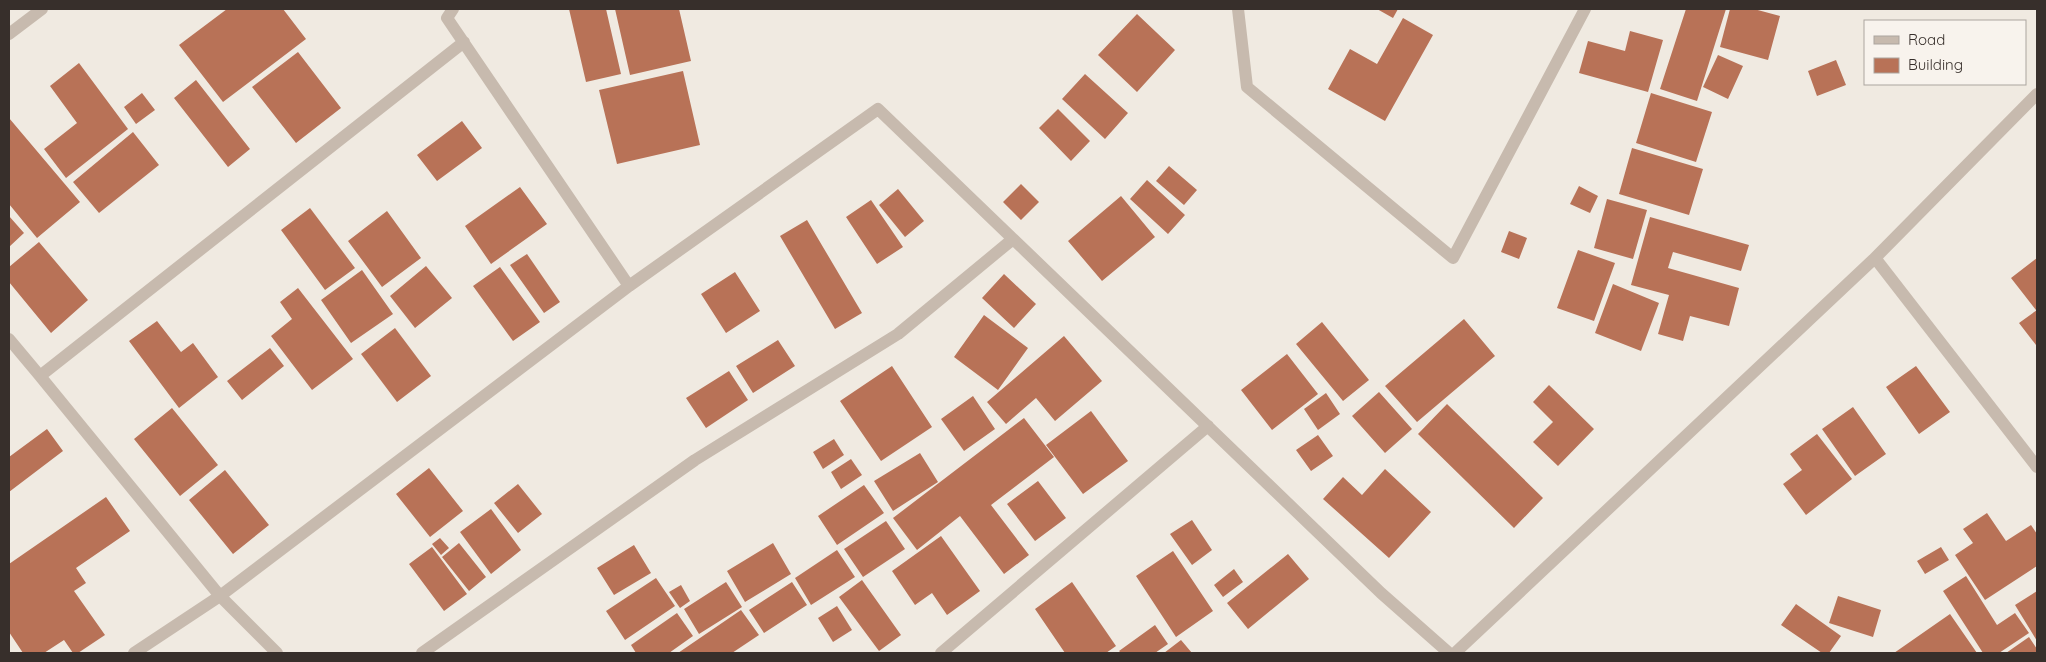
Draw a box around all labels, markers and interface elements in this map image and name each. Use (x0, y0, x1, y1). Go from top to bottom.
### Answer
legend (1864, 20, 2026, 85)
text: Road (1908, 30, 1945, 49)
text: Building (1908, 55, 1963, 74)

